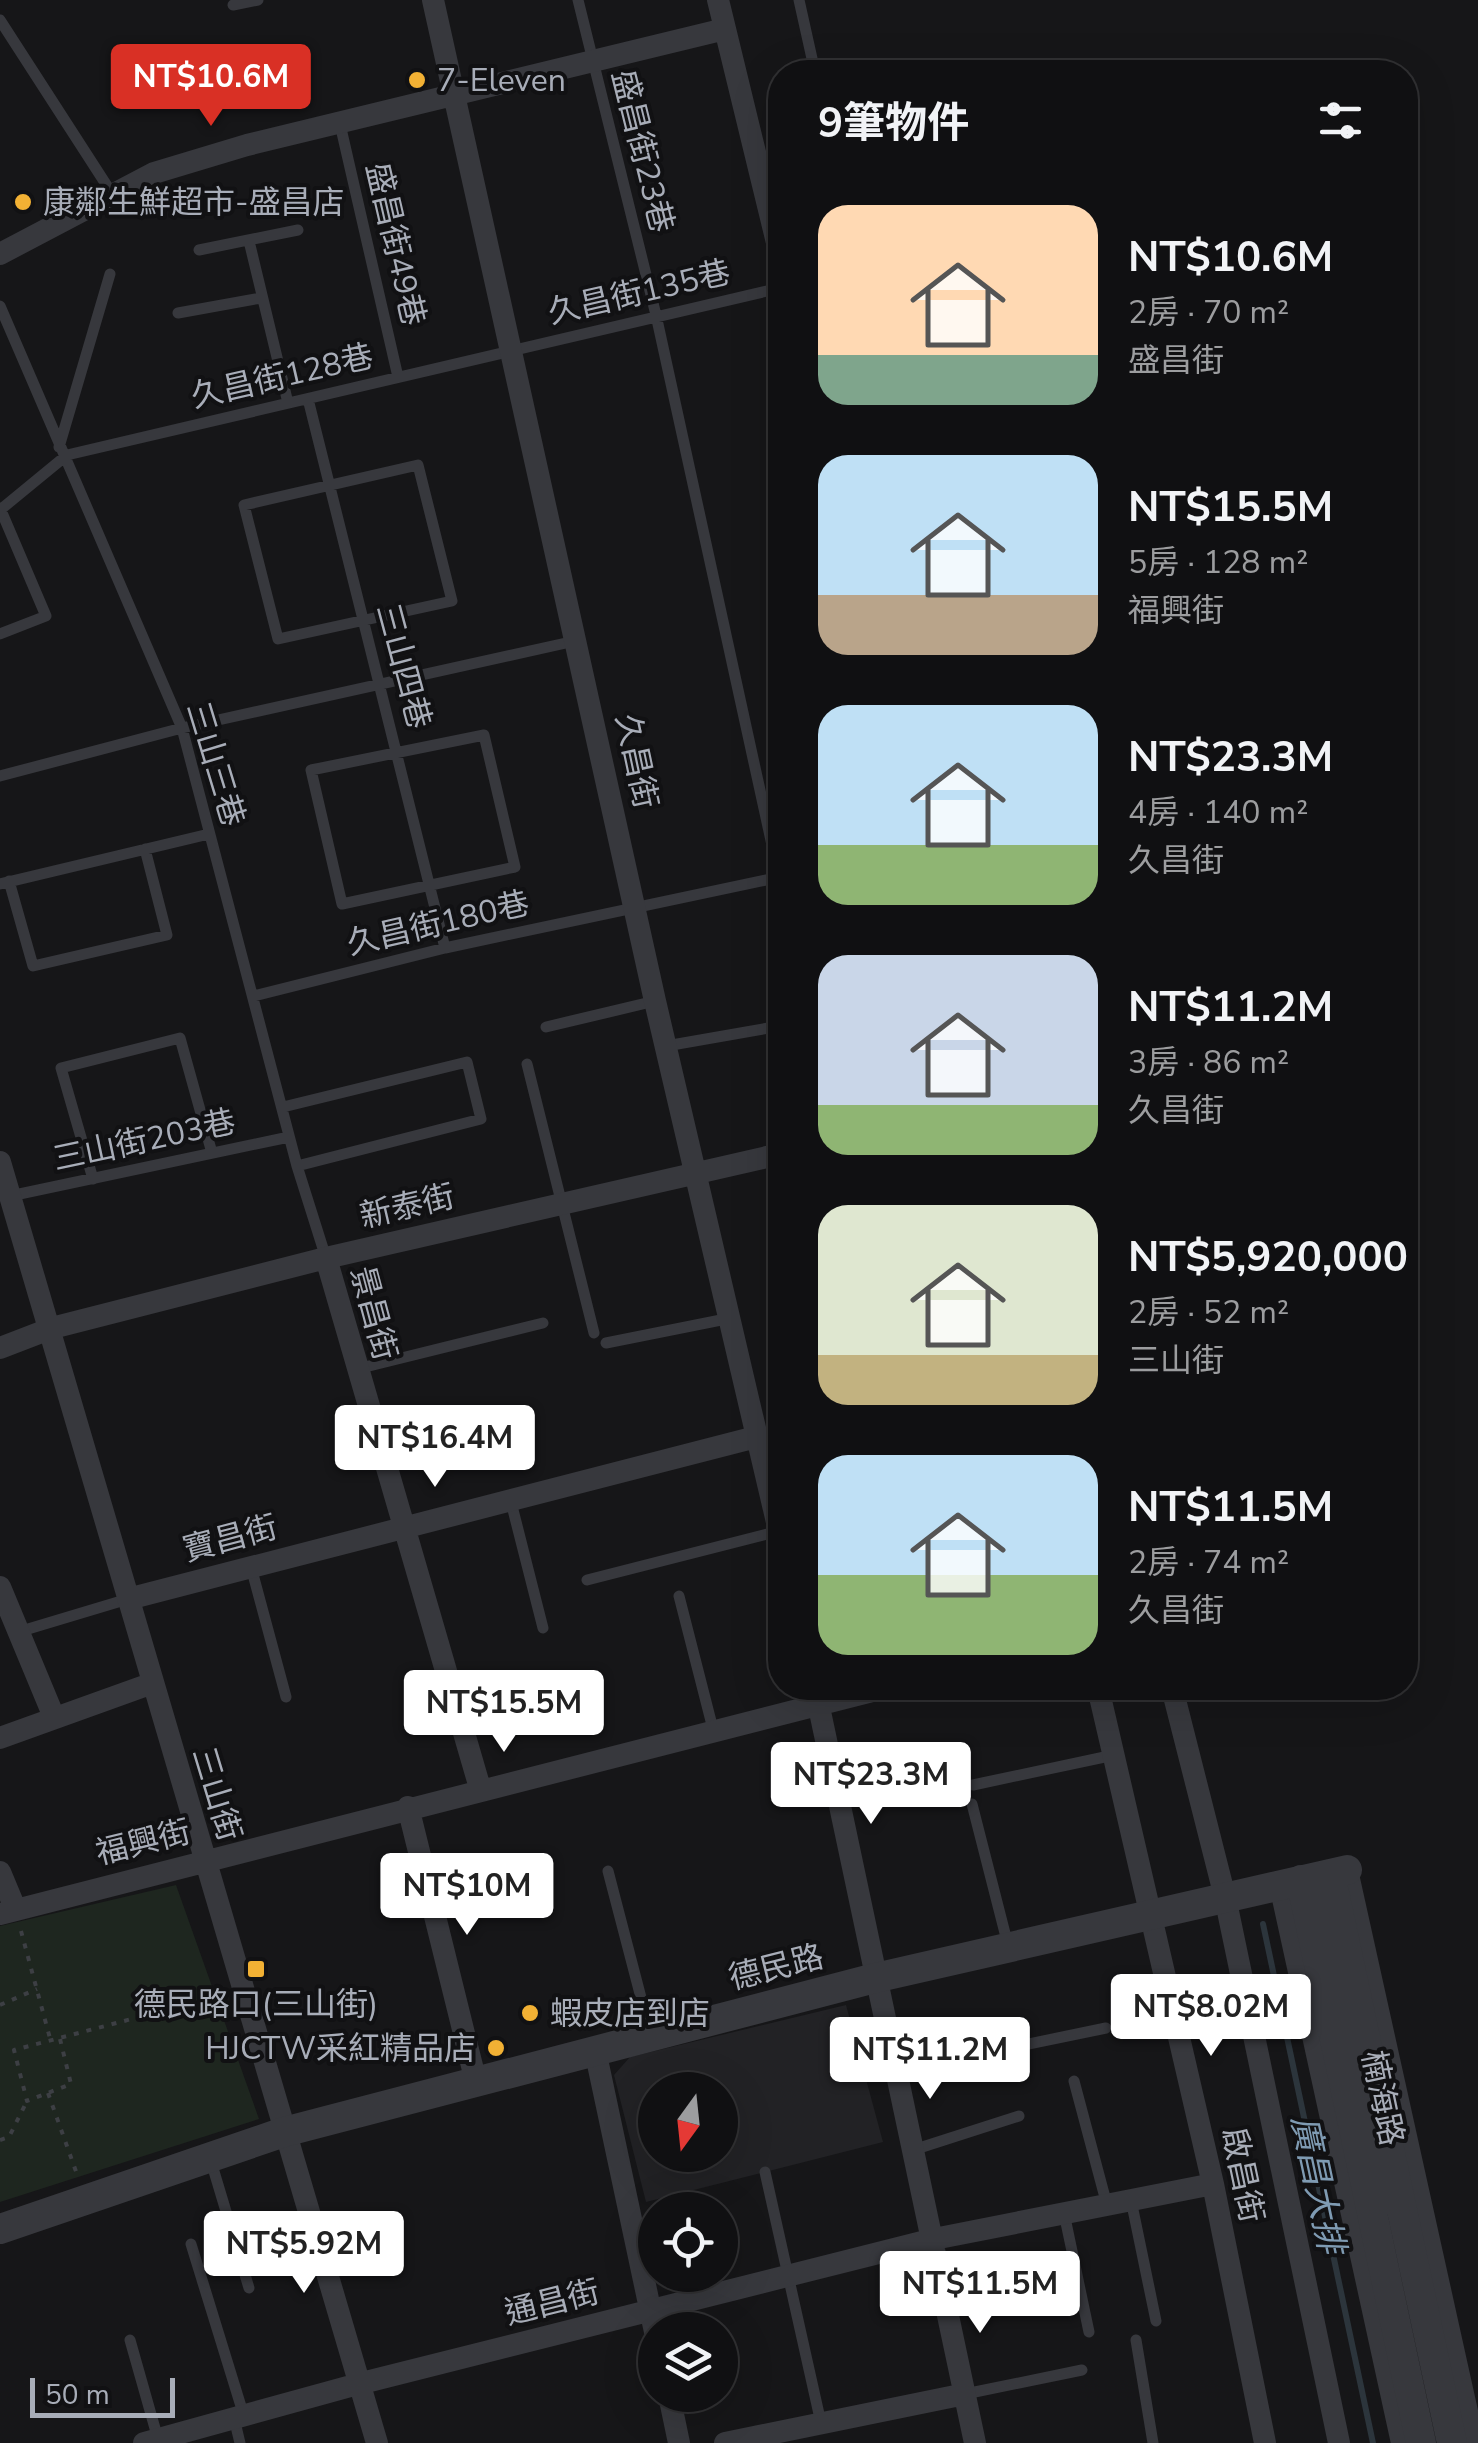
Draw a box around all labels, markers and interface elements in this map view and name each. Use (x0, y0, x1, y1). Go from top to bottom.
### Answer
pin: NT$10.6M (108, 44, 314, 129)
text: NT$10.6M (133, 55, 289, 98)
place label: 7-Eleven (437, 59, 566, 102)
street label: 盛昌街23巷 (602, 65, 684, 237)
marker: 7-Eleven (406, 69, 428, 91)
icon: filters (1313, 93, 1368, 148)
text: 9筆物件 (818, 95, 969, 152)
street label: 盛昌街49巷 (356, 158, 435, 330)
place label: 康鄰生鮮超市-盛昌店 (43, 181, 345, 224)
marker: 康鄰生鮮超市-盛昌店 (12, 191, 34, 213)
text: NT$10.6M (1128, 229, 1333, 286)
icon: home (898, 245, 1018, 365)
street label: 久昌街135巷 (544, 251, 734, 334)
text: 2房 · 70 m² (1128, 291, 1289, 334)
street label: 久昌街128巷 (187, 335, 377, 418)
text: 盛昌街 (1128, 339, 1224, 382)
text: NT$15.5M (1128, 479, 1333, 536)
icon: home (898, 495, 1018, 615)
text: 5房 · 128 m² (1128, 541, 1308, 584)
text: 福興街 (1128, 589, 1224, 632)
street label: 三山四巷 (366, 599, 441, 734)
street label: 三山三巷 (176, 697, 255, 832)
street label: 久昌街 (605, 710, 668, 813)
text: NT$23.3M (1128, 729, 1333, 786)
icon: home (898, 745, 1018, 865)
text: 4房 · 140 m² (1128, 791, 1308, 834)
text: 久昌街 (1128, 839, 1224, 882)
street label: 久昌街180巷 (343, 882, 533, 965)
text: NT$11.2M (1128, 979, 1333, 1036)
icon: home (898, 995, 1018, 1115)
text: 3房 · 86 m² (1128, 1041, 1289, 1084)
text: 久昌街 (1128, 1089, 1224, 1132)
street label: 三山街203巷 (49, 1100, 239, 1181)
street label: 新泰街 (355, 1175, 459, 1238)
text: NT$5,920,000 (1128, 1229, 1408, 1286)
icon: home (898, 1245, 1018, 1365)
street label: 景昌街 (340, 1261, 407, 1365)
text: 2房 · 52 m² (1128, 1291, 1289, 1334)
text: 三山街 (1128, 1339, 1224, 1382)
pin: NT$16.4M (332, 1405, 538, 1490)
text: NT$16.4M (357, 1416, 513, 1459)
text: NT$11.5M (1128, 1479, 1333, 1536)
icon: home (898, 1495, 1018, 1615)
street label: 寶昌街 (178, 1505, 282, 1572)
text: 2房 · 74 m² (1128, 1541, 1289, 1584)
text: 久昌街 (1128, 1589, 1224, 1632)
pin: NT$15.5M (401, 1670, 607, 1755)
text: NT$15.5M (426, 1681, 582, 1724)
street label: 三山街 (182, 1742, 251, 1846)
pin: NT$23.3M (768, 1742, 974, 1827)
text: NT$23.3M (793, 1753, 949, 1796)
street label: 福興街 (91, 1810, 195, 1875)
pin: NT$10M (386, 1853, 548, 1938)
text: NT$10M (402, 1864, 532, 1907)
street label: 德民路 (724, 1935, 828, 2000)
marker: 德民路口(三山街) (245, 1958, 267, 1980)
pin: NT$8.02M (1108, 1974, 1314, 2059)
place label: 德民路口(三山街) (134, 1983, 378, 2026)
text: NT$8.02M (1133, 1985, 1289, 2028)
place label: 蝦皮店到店 (550, 1992, 710, 2035)
marker: 蝦皮店到店 (519, 2002, 541, 2024)
pin: NT$11.2M (827, 2017, 1033, 2102)
place label: HJCTW采紅精品店 (205, 2027, 476, 2070)
text: NT$11.2M (852, 2028, 1008, 2071)
marker: HJCTW采紅精品店 (485, 2037, 507, 2059)
street label: 楠海路 (1351, 2047, 1414, 2150)
north arrow (638, 2072, 738, 2172)
map controls (638, 2072, 738, 2412)
water label: 廣昌大排 (1280, 2111, 1356, 2261)
street label: 啟昌街 (1211, 2124, 1274, 2227)
button: locate (638, 2192, 738, 2292)
pin: NT$5.92M (201, 2211, 407, 2296)
text: NT$5.92M (226, 2222, 382, 2265)
pin: NT$11.5M (877, 2251, 1083, 2336)
text: NT$11.5M (902, 2262, 1058, 2305)
street label: 通昌街 (500, 2270, 604, 2335)
button: layers (638, 2312, 738, 2412)
scale bar (30, 2373, 175, 2418)
text: 50 m (45, 2376, 110, 2414)

